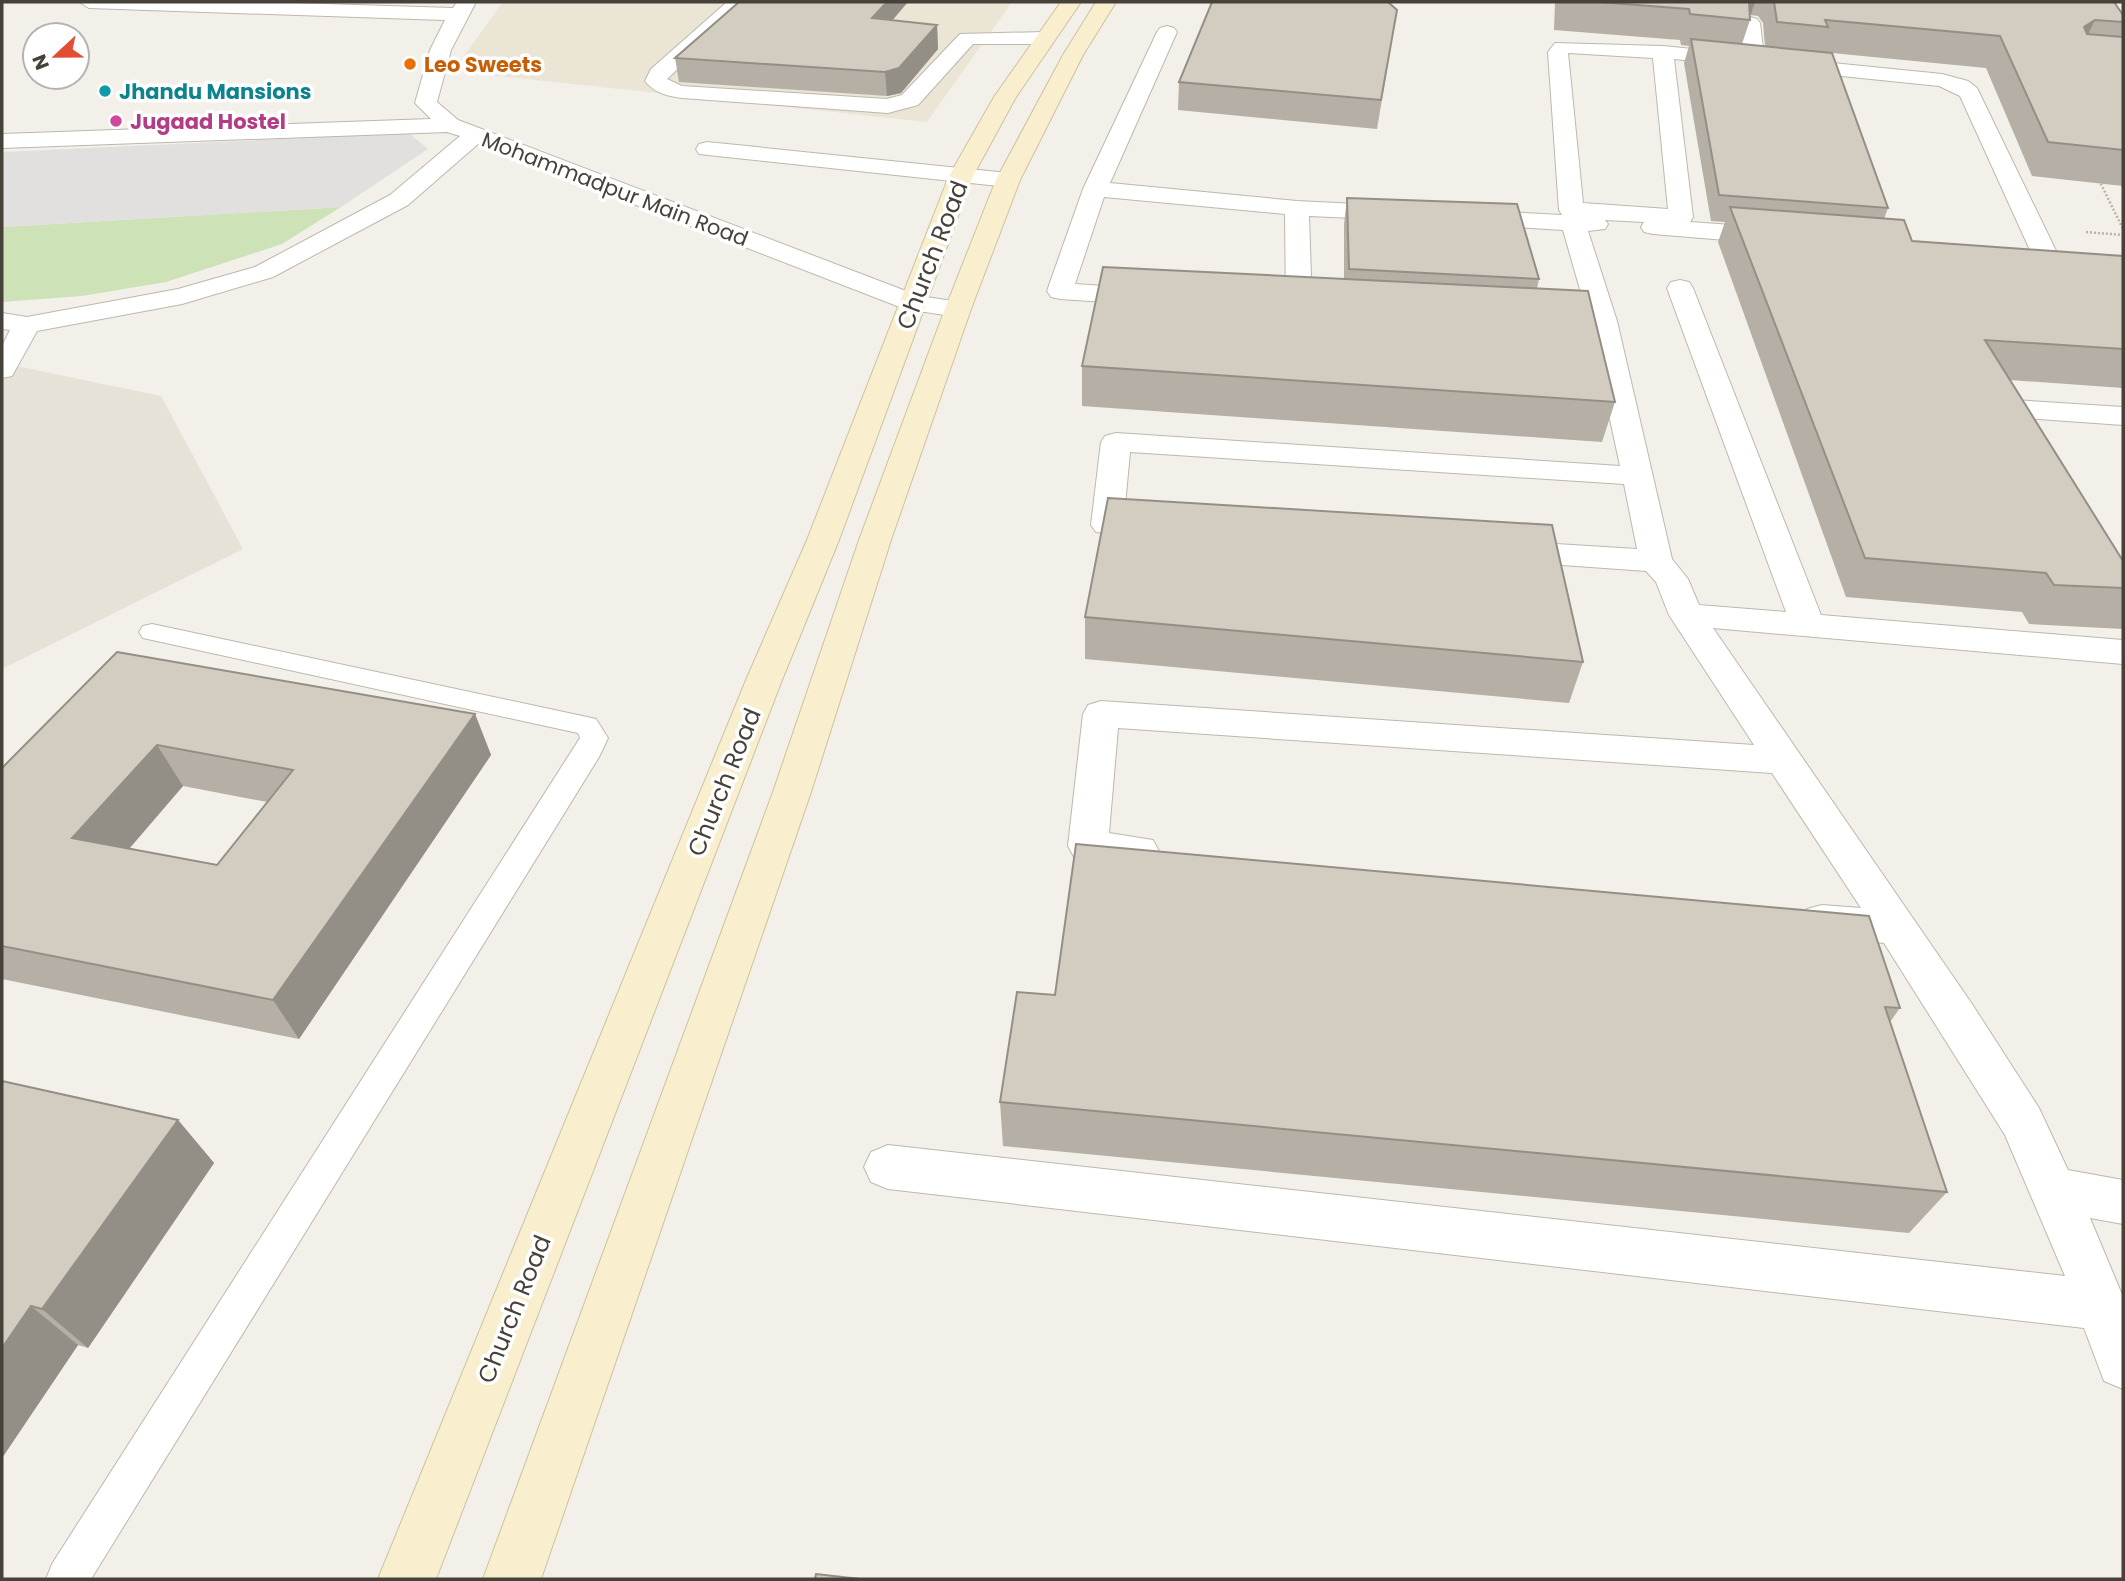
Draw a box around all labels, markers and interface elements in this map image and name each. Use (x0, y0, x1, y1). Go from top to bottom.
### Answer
north arrow (21, 21, 91, 91)
text: N (26, 50, 56, 74)
place label: Leo Sweets (424, 50, 542, 79)
marker: Leo Sweets (402, 56, 418, 72)
place label: Jhandu Mansions (119, 77, 311, 106)
marker: Jhandu Mansions (97, 83, 113, 99)
place label: Jugaad Hostel (130, 107, 286, 136)
marker: Jugaad Hostel (108, 113, 124, 129)
street label: Mohammadpur Main Road (478, 125, 752, 253)
street label: Church Road (888, 176, 976, 334)
street label: Church Road (679, 703, 769, 861)
street label: Church Road (469, 1230, 559, 1388)

